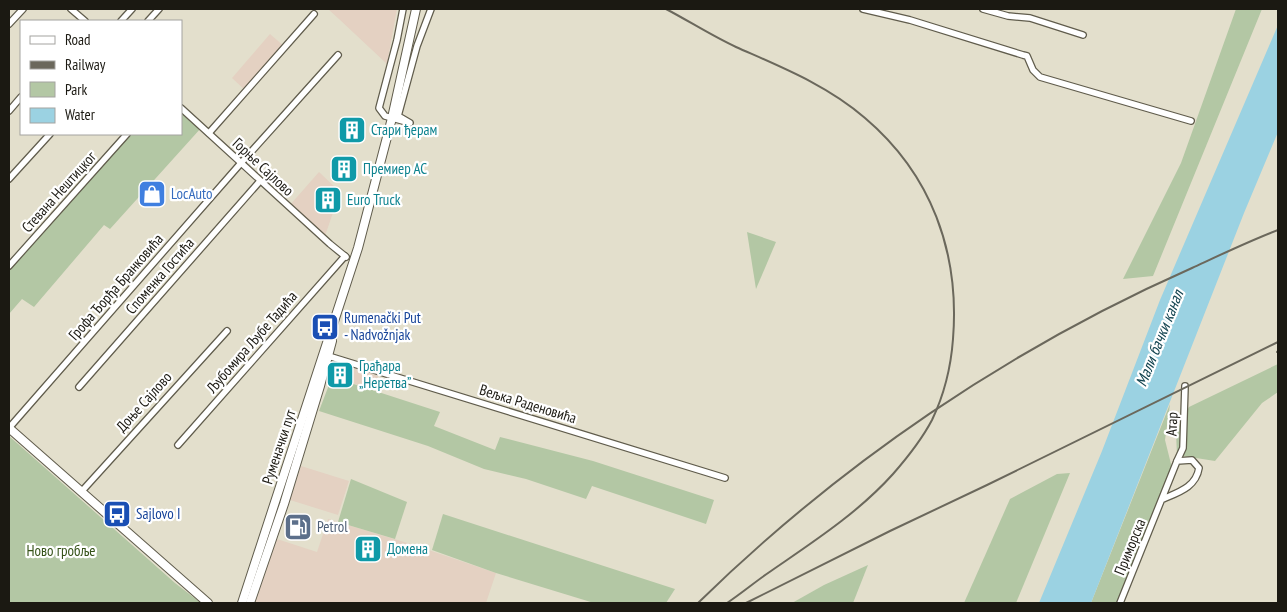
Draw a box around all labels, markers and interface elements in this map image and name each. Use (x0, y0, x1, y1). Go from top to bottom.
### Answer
legend (20, 20, 182, 135)
text: Road (65, 30, 91, 49)
text: Railway (65, 55, 106, 74)
text: Park (65, 80, 87, 99)
text: Water (65, 105, 96, 124)
building icon: Стари ђерам (337, 115, 367, 145)
place label: Стари ђерам (371, 120, 437, 139)
street label: Горње Сајлово (229, 133, 298, 200)
street label: Стевана Нештицког (17, 147, 100, 236)
building icon: Премиер АС (329, 154, 359, 184)
place label: Премиер АС (363, 159, 427, 178)
shop icon: LocAuto (137, 179, 167, 209)
place label: LocAuto (171, 184, 212, 203)
building icon: Euro Truck (313, 185, 343, 215)
place label: Euro Truck (347, 190, 401, 209)
street label: Грофа Ђорђа Бранковића (64, 230, 167, 344)
street label: Споменка Гостића (121, 234, 198, 318)
water label: Мали бачки канал (1131, 285, 1188, 389)
street label: Љубомира Љубе Тадића (202, 287, 301, 397)
place label: Rumenački Put - Nadvožnjak (344, 308, 421, 344)
bus stop icon: Rumenački Put - Nadvožnjak (310, 312, 340, 342)
place label: Грађара „Неретва” (359, 356, 411, 392)
building icon: Грађара „Неретва” (325, 360, 355, 390)
street label: Доње Сајлово (112, 368, 175, 436)
street label: Вељка Раденовића (477, 380, 579, 427)
street label: Руменачки пут (258, 407, 300, 487)
street label: Атар (1162, 412, 1181, 436)
bus stop icon: Sajlovo I (102, 499, 132, 529)
place label: Sajlovo I (136, 504, 180, 523)
fuel station icon: Petrol (283, 512, 313, 542)
street label: Приморска (1110, 516, 1149, 578)
place label: Petrol (317, 517, 348, 536)
building icon: Домена (353, 534, 383, 564)
place label: Домена (387, 539, 428, 558)
park label: Ново гробље (26, 541, 96, 560)

